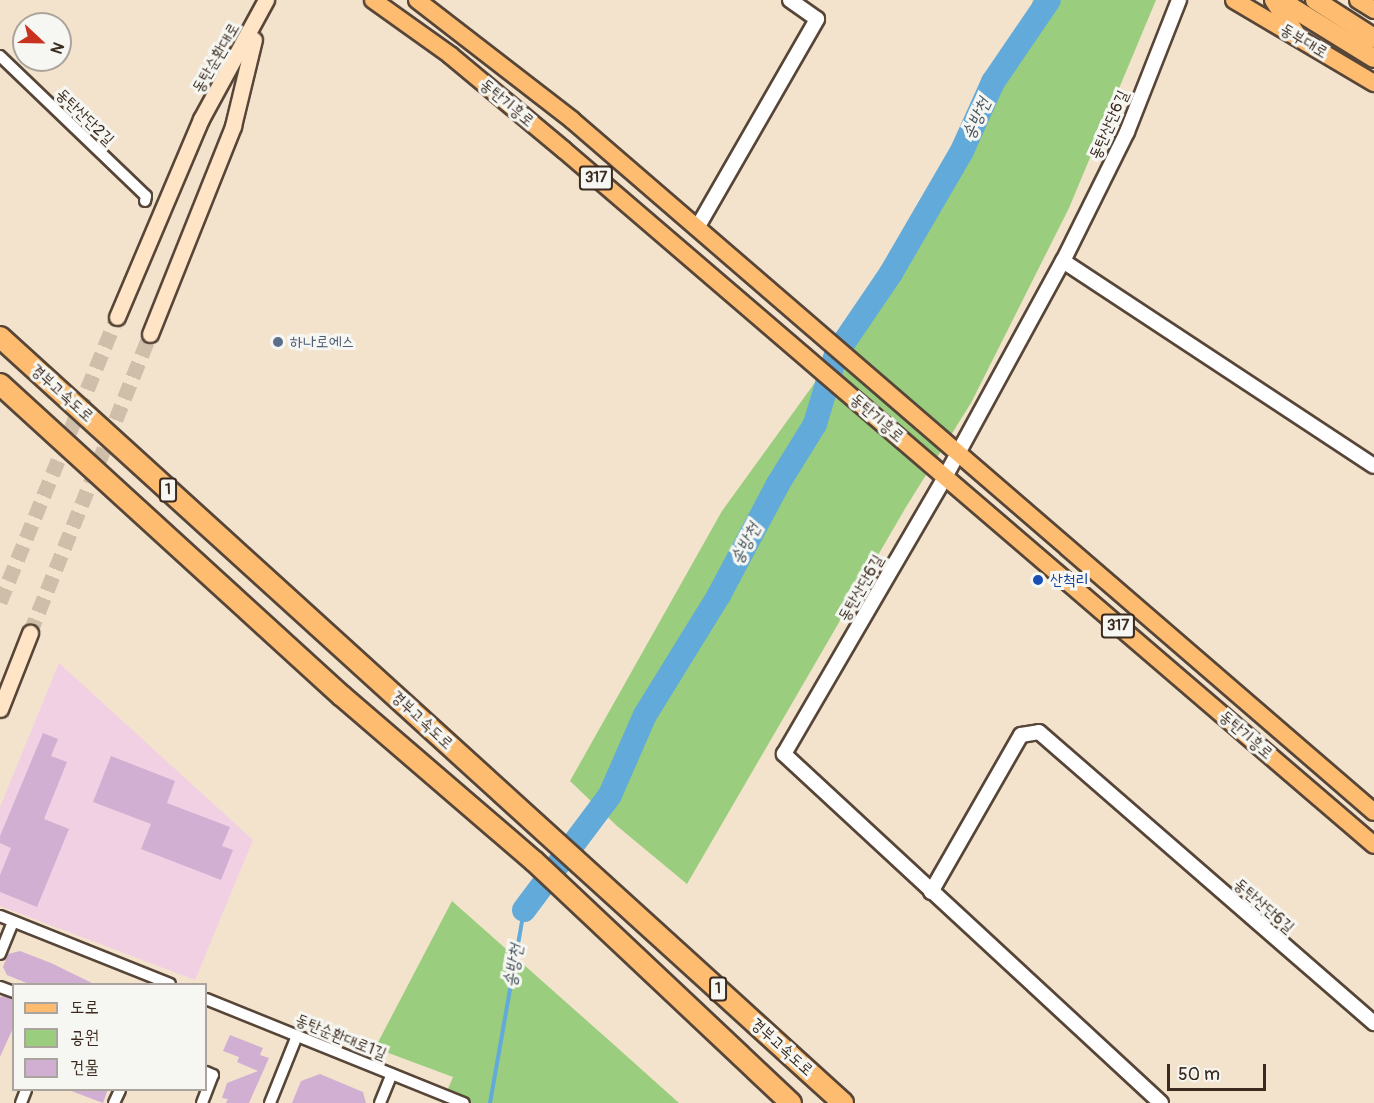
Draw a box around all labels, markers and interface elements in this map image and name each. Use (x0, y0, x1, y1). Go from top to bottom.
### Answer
north arrow (12, 12, 72, 72)
street label: 동탄순환대로 (188, 20, 244, 96)
street label: 동부대로 (1277, 20, 1331, 62)
text: N (46, 39, 68, 57)
street label: 동탄기흥로 (476, 75, 538, 131)
street label: 동탄산단2길 (52, 85, 118, 149)
street label: 동탄산단6길 (1085, 87, 1133, 163)
water label: 송방천 (958, 95, 996, 143)
road number: 317 (578, 166, 614, 190)
place label: 하나로에스 (290, 332, 354, 352)
marker: 하나로에스 (271, 335, 285, 349)
street label: 경부고속도로 (27, 360, 97, 426)
street label: 동탄기흥로 (846, 390, 908, 446)
road number: 1 (159, 478, 177, 502)
water label: 송방천 (726, 520, 766, 568)
street label: 동탄산단6길 (834, 551, 888, 625)
place label: 산척리 (1050, 570, 1089, 590)
marker: 산척리 (1031, 573, 1045, 587)
road number: 317 (1100, 614, 1136, 638)
street label: 경부고속도로 (387, 687, 457, 753)
street label: 동탄기흥로 (1215, 707, 1277, 763)
street label: 동탄산단6길 (1230, 875, 1298, 937)
water label: 송방천 (500, 943, 528, 989)
road number: 1 (709, 977, 727, 1001)
legend (12, 983, 207, 1091)
text: 도로 (70, 996, 99, 1019)
street label: 동탄순환대로1길 (293, 1010, 389, 1064)
street label: 경부고속도로 (747, 1014, 817, 1080)
text: 공원 (70, 1026, 99, 1049)
scale bar (1170, 1052, 1269, 1090)
text: 건물 (70, 1056, 99, 1079)
text: 50 m (1178, 1063, 1220, 1086)

